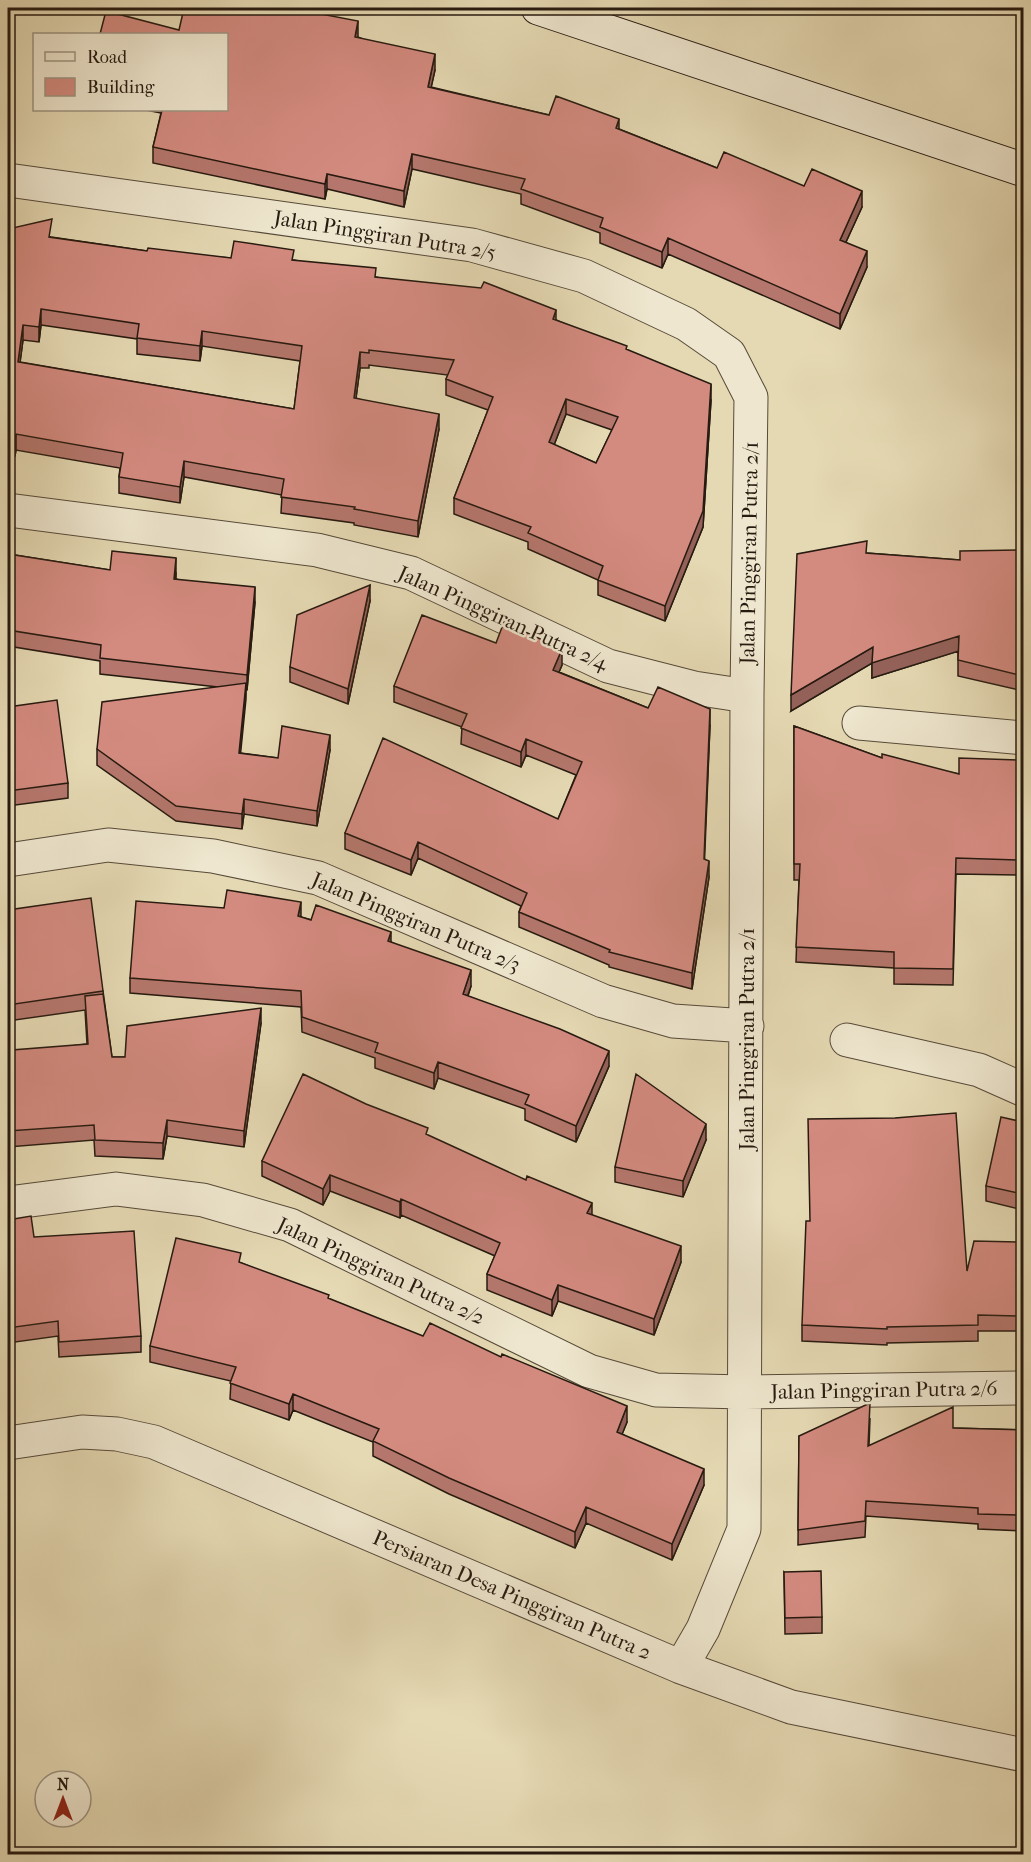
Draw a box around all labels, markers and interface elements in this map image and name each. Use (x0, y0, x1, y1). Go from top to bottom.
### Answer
legend (33, 33, 228, 111)
text: Road (87, 47, 127, 68)
text: Building (87, 77, 155, 98)
street label: Jalan Pinggiran Putra 2/5 (270, 205, 498, 264)
street label: Jalan Pinggiran Putra 2/1 (735, 441, 763, 667)
street label: Jalan Pinggiran Putra 2/4 (392, 560, 612, 675)
street label: Jalan Pinggiran Putra 2/3 (306, 866, 524, 977)
street label: Jalan Pinggiran Putra 2/1 (735, 927, 759, 1153)
street label: Jalan Pinggiran Putra 2/2 (272, 1211, 489, 1330)
street label: Jalan Pinggiran Putra 2/6 (768, 1376, 998, 1404)
street label: Persiaran Desa Pinggiran Putra 2 (369, 1525, 655, 1665)
north arrow (33, 1769, 93, 1829)
text: N (57, 1775, 70, 1794)

